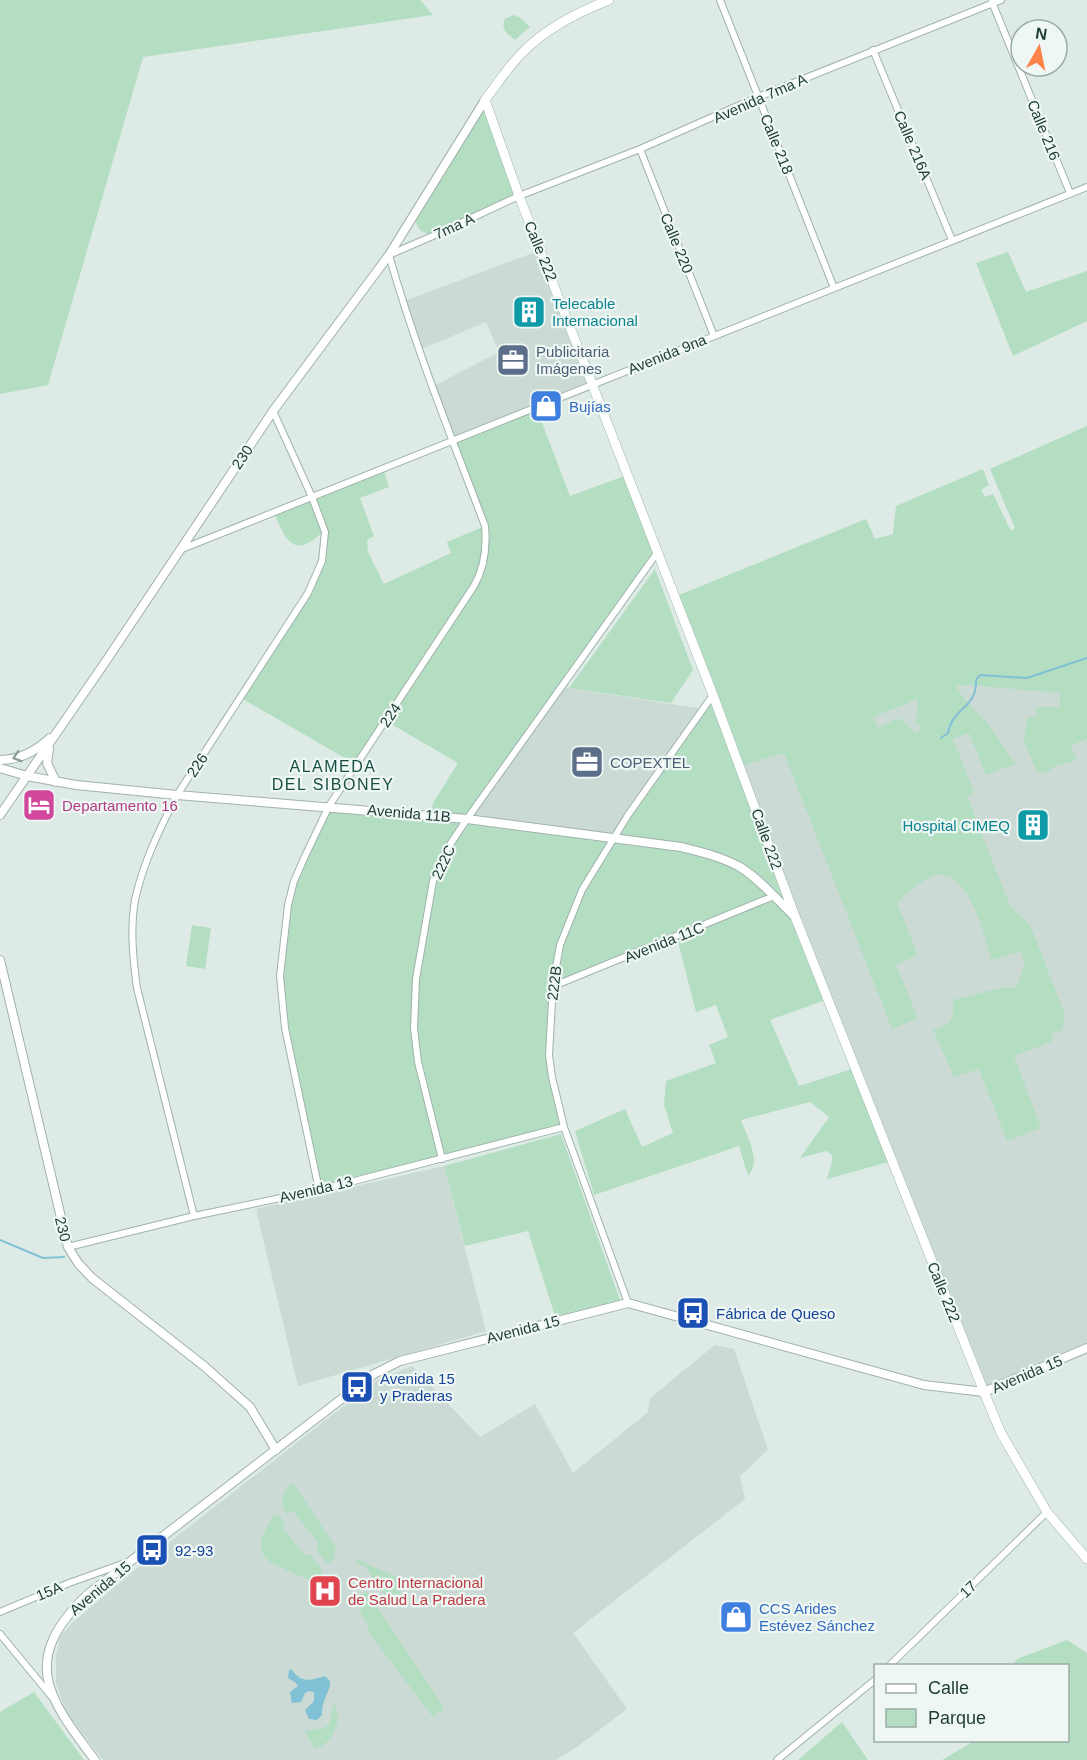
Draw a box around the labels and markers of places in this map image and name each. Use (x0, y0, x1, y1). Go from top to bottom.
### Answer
building icon: Telecable Internacional (511, 294, 547, 330)
place label: Telecable Internacional (552, 295, 638, 329)
office icon: Publicitaria Imágenes (495, 342, 531, 378)
place label: Publicitaria Imágenes (536, 343, 610, 377)
shop icon: Bujías (528, 388, 564, 424)
place label: Bujías (569, 398, 611, 415)
office icon: COPEXTEL (569, 744, 605, 780)
place label: COPEXTEL (610, 754, 690, 771)
hotel icon: Departamento 16 (21, 787, 57, 823)
place label: Departamento 16 (62, 797, 178, 814)
building icon: Hospital CIMEQ (1015, 807, 1051, 843)
place label: Hospital CIMEQ (902, 817, 1010, 834)
bus stop icon: Fábrica de Queso (675, 1295, 711, 1331)
place label: Fábrica de Queso (716, 1305, 835, 1322)
bus stop icon: Avenida 15 y Praderas (339, 1369, 375, 1405)
place label: Avenida 15 y Praderas (380, 1370, 455, 1404)
bus stop icon: 92-93 (134, 1532, 170, 1568)
place label: 92-93 (175, 1542, 213, 1559)
hospital icon: Centro Internacional de Salud La Pradera (307, 1573, 343, 1609)
place label: Centro Internacional de Salud La Pradera (348, 1574, 486, 1608)
shop icon: CCS Arides Estévez Sánchez (718, 1599, 754, 1635)
place label: CCS Arides Estévez Sánchez (759, 1600, 875, 1634)

